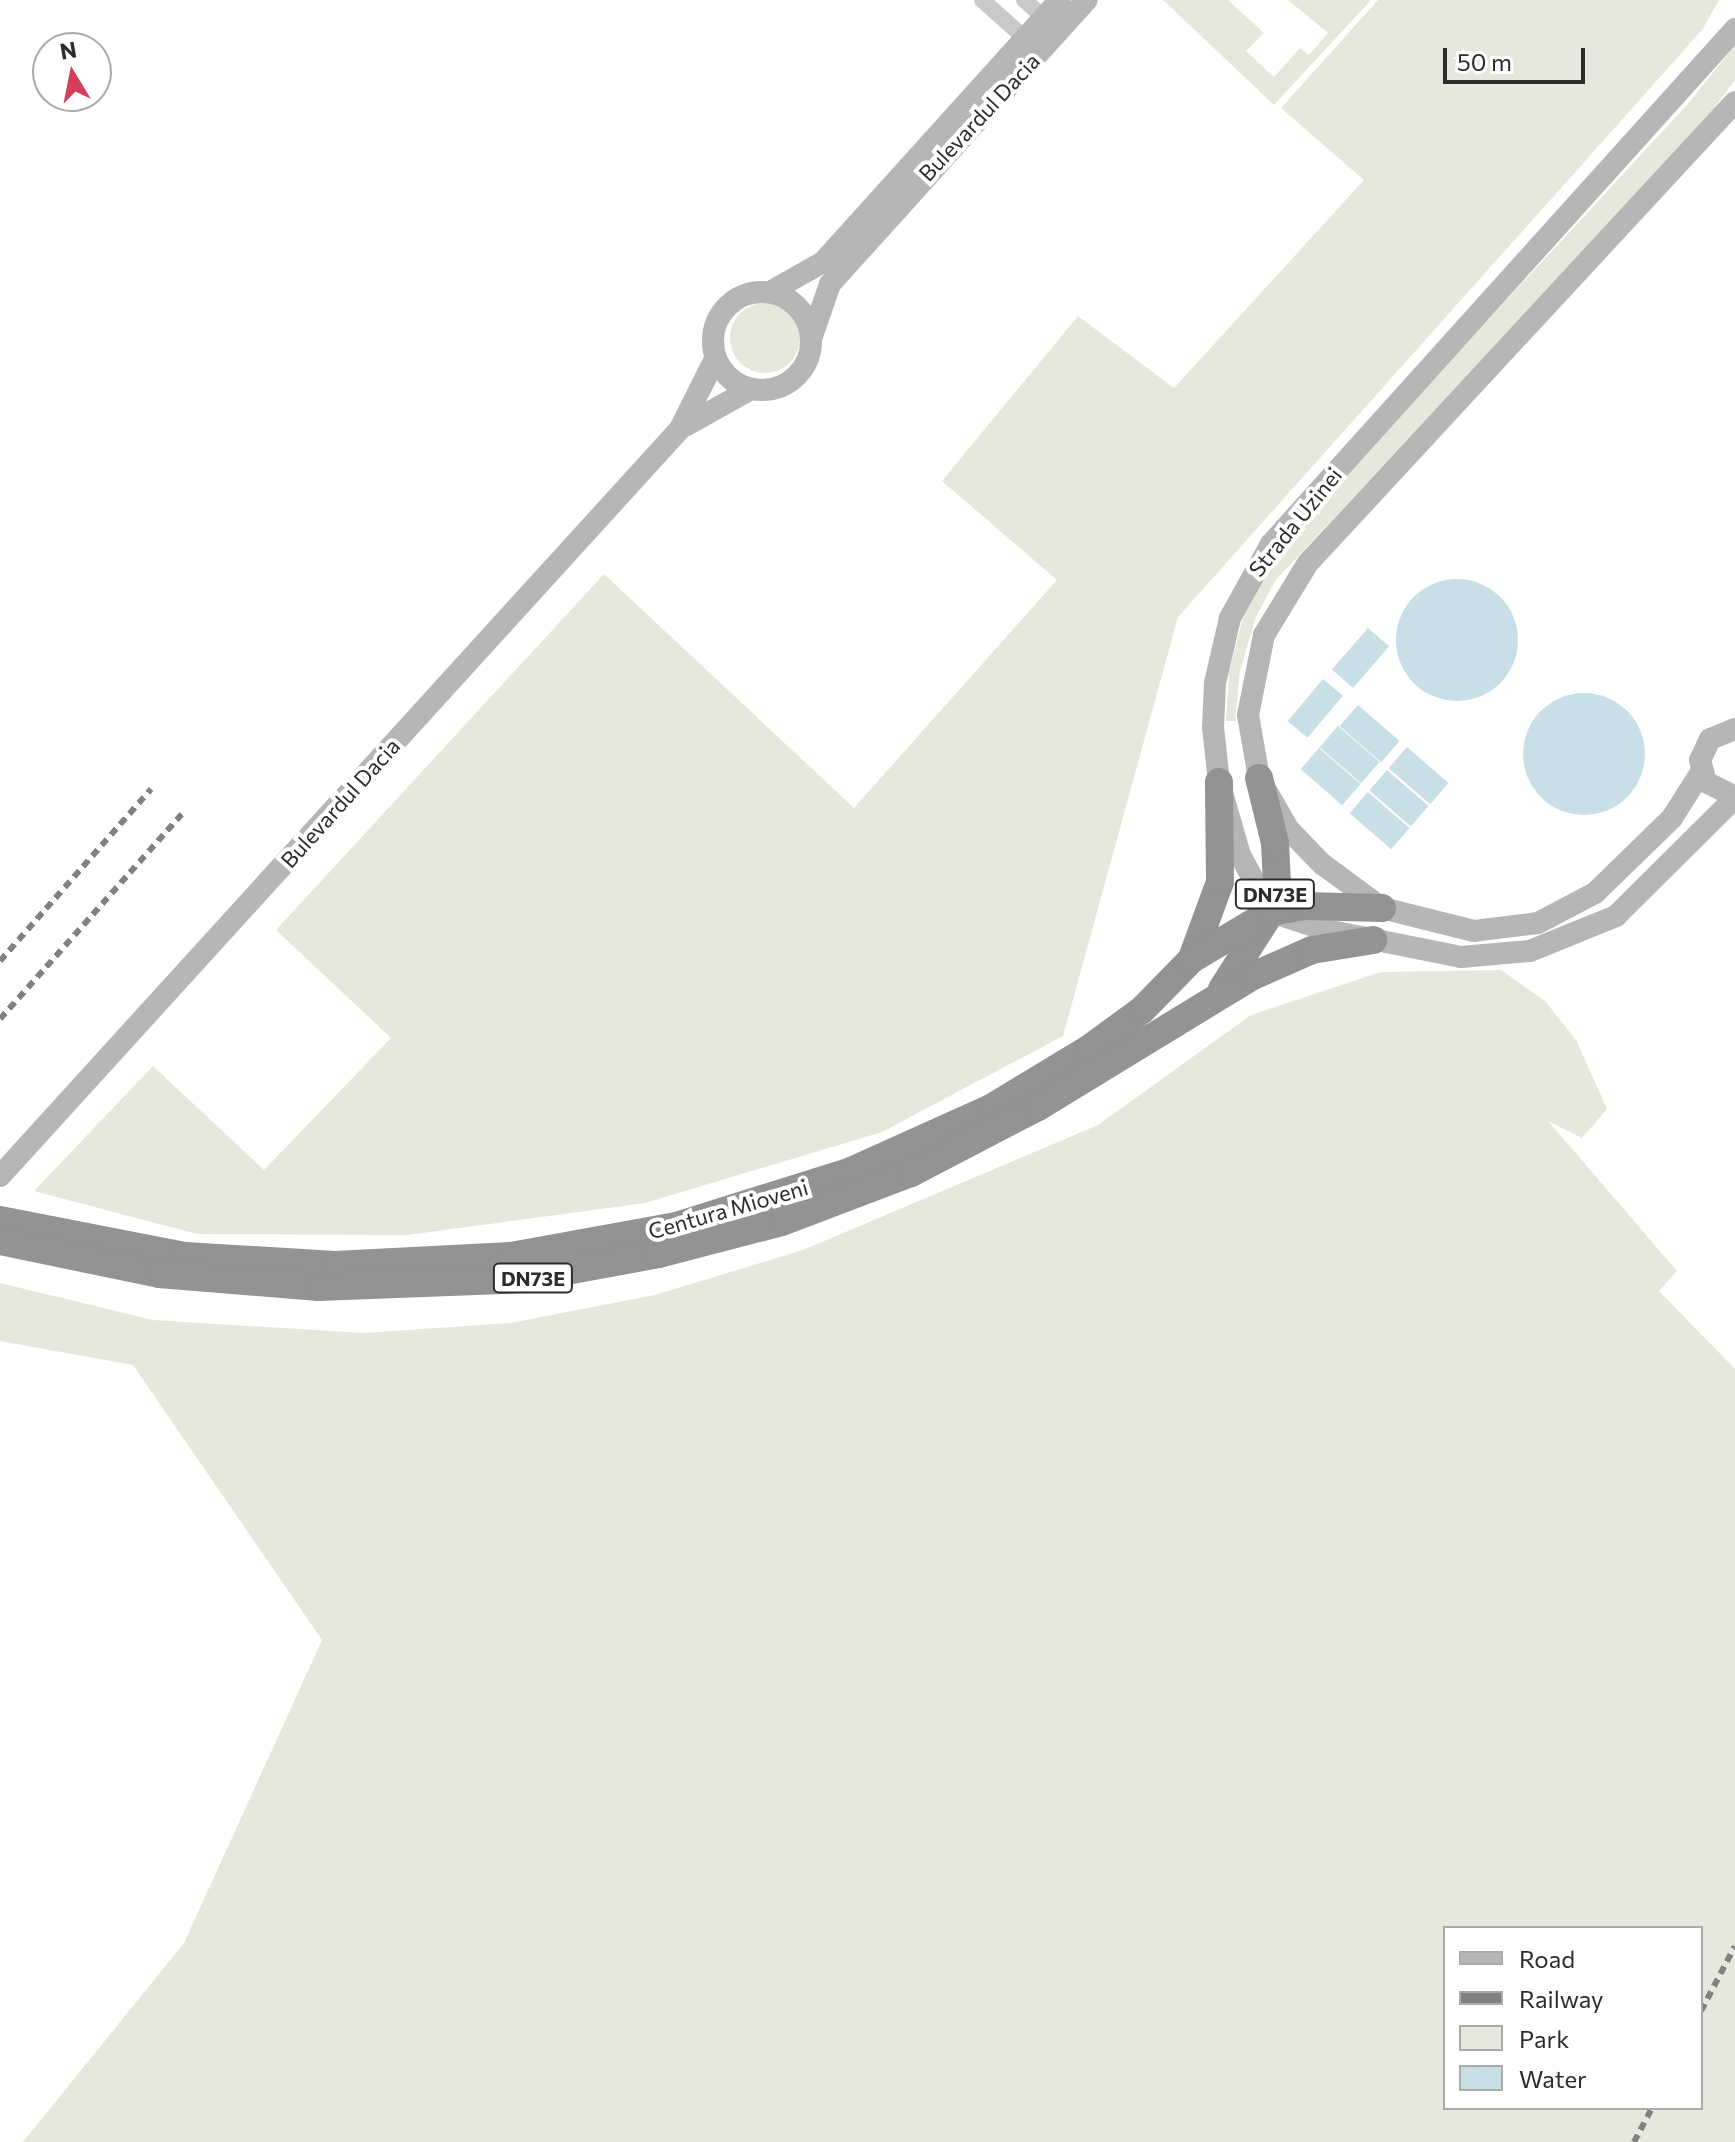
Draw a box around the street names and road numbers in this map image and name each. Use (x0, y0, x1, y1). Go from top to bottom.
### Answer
street label: Bulevardul Dacia (913, 48, 1045, 186)
street label: Strada Uzinei (1243, 462, 1347, 582)
street label: Bulevardul Dacia (275, 733, 405, 873)
road number: DN73E (1233, 878, 1317, 910)
street label: Centura Mioveni (645, 1174, 811, 1244)
road number: DN73E (491, 1262, 575, 1294)

